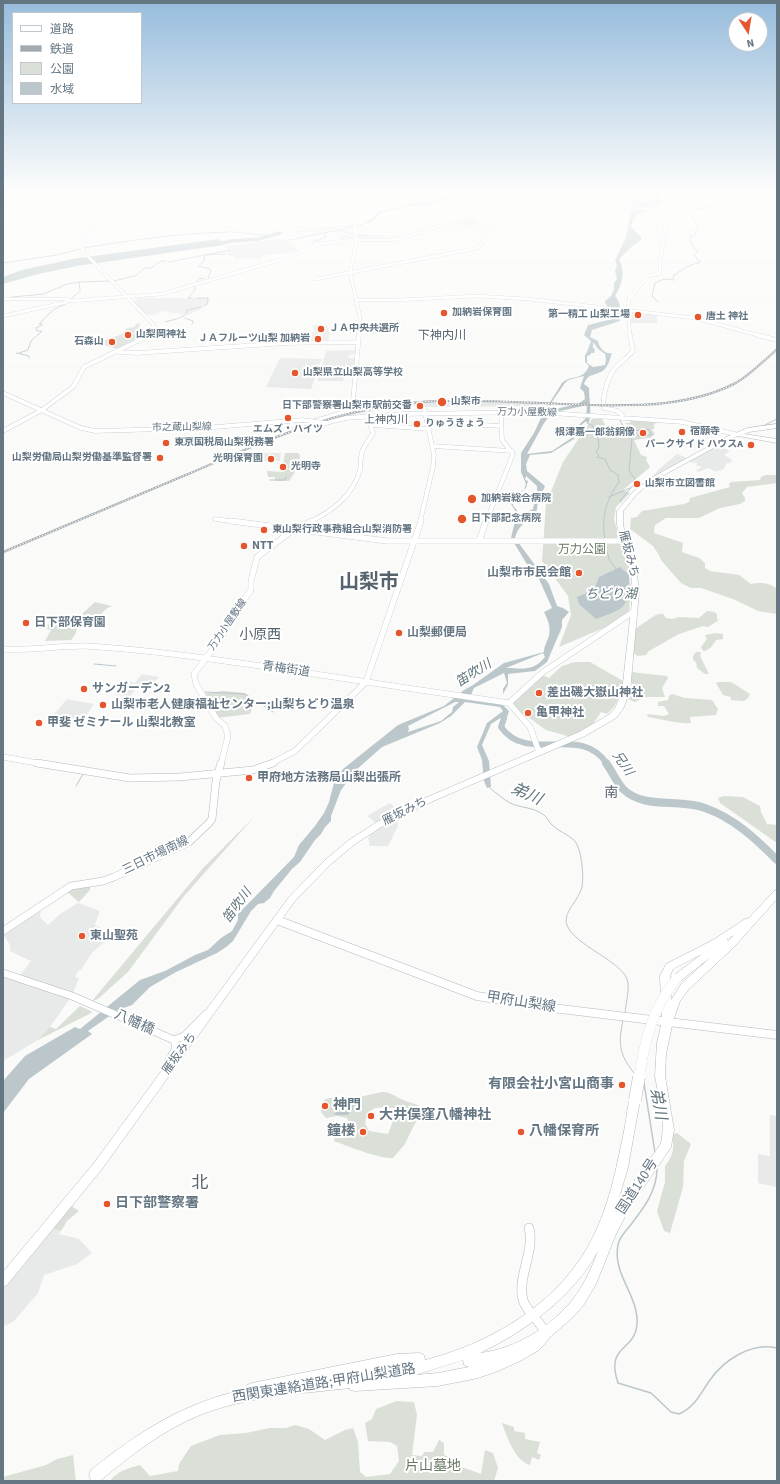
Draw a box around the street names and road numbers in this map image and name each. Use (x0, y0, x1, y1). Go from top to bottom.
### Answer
street label: 万力小屋敷線 (497, 406, 557, 420)
street label: 市之蔵山梨線 (152, 421, 212, 435)
street label: 雁坂みち (615, 529, 641, 579)
street label: 万力小屋敷線 (206, 597, 250, 653)
street label: 青梅街道 (261, 660, 311, 680)
street label: 雁坂みち (380, 795, 430, 829)
street label: 三日市場南線 (120, 834, 192, 878)
street label: 甲府山梨線 (485, 989, 557, 1017)
street label: 八幡橋 (111, 1007, 157, 1039)
street label: 雁坂みち (160, 1030, 200, 1078)
street label: 国道140号 (614, 1156, 662, 1218)
street label: 西関東連絡道路;甲府山梨道路 (231, 1361, 417, 1407)

